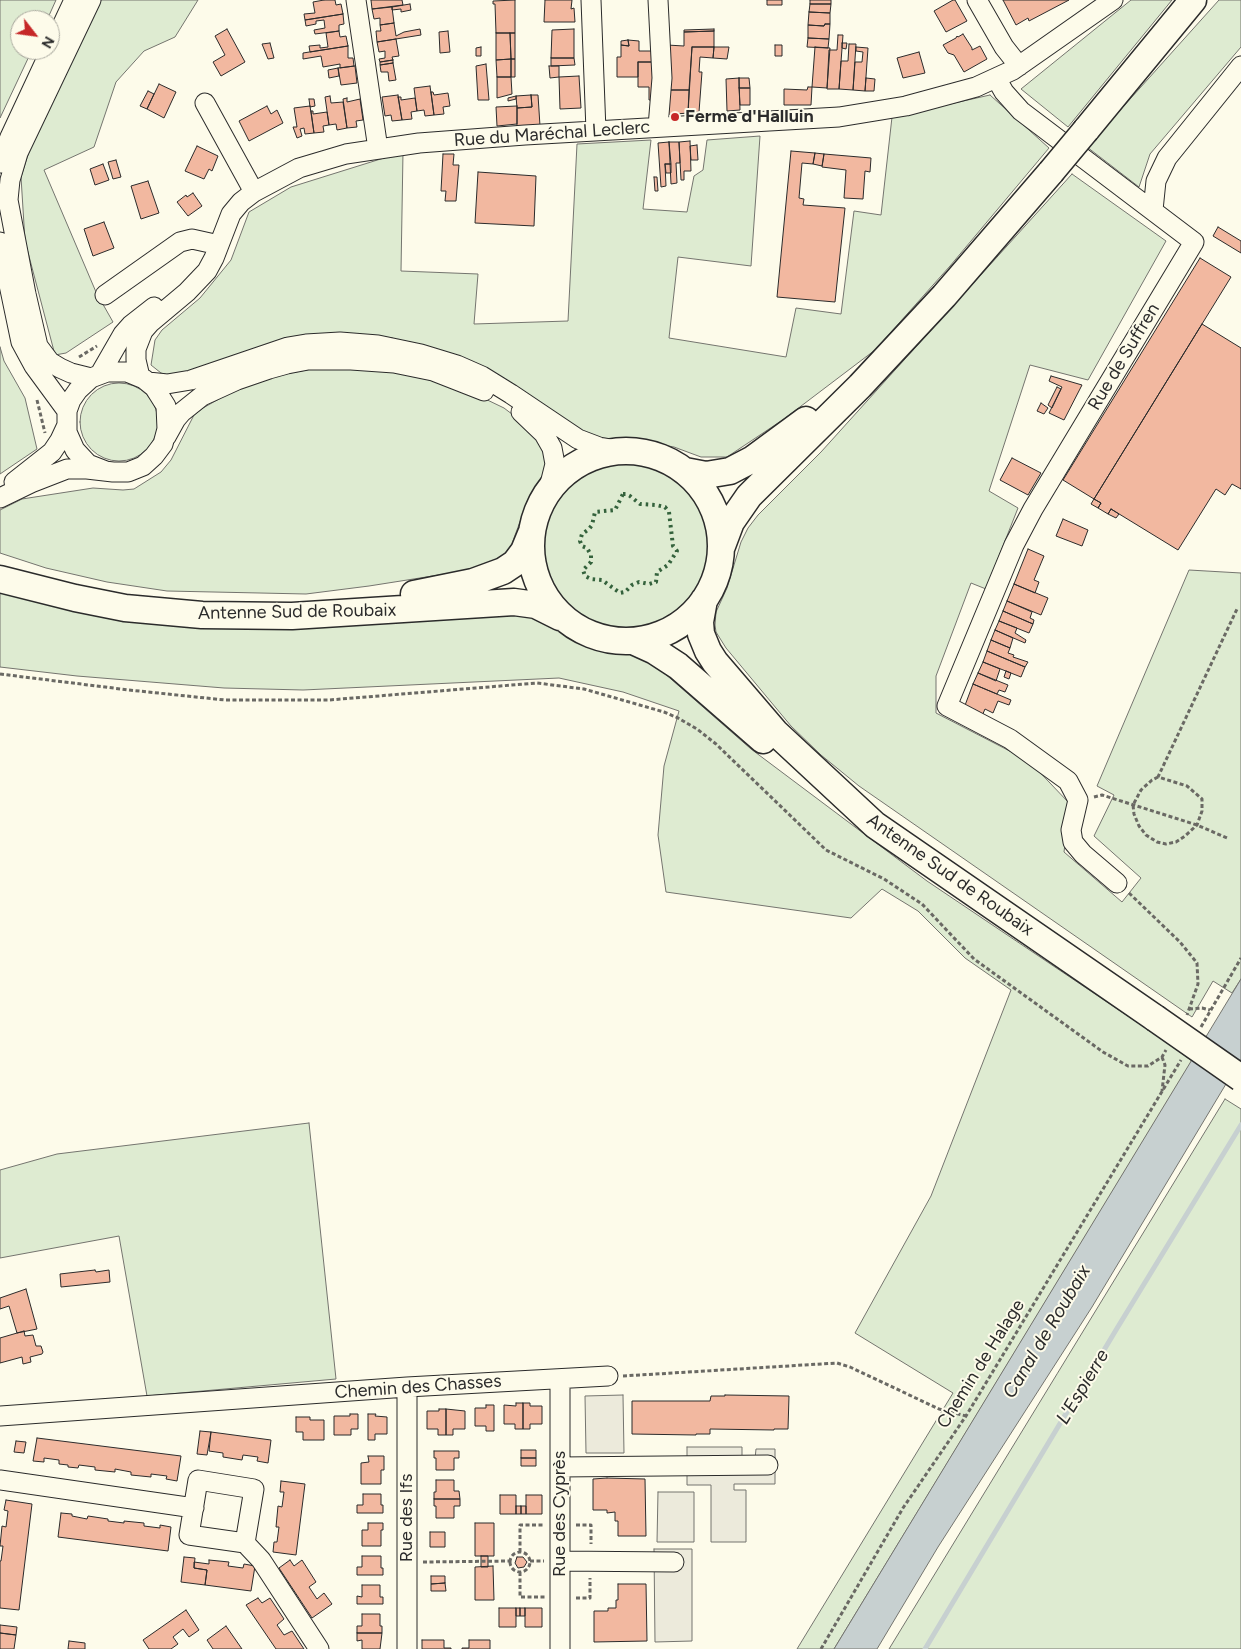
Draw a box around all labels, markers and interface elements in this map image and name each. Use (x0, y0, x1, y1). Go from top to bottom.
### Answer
north arrow (10, 10, 60, 60)
text: N (37, 33, 58, 51)
place label: Ferme d'Halluin (685, 106, 814, 128)
marker: Ferme d'Halluin (669, 111, 681, 123)
street label: Rue du Maréchal Leclerc (453, 116, 651, 152)
street label: Rue de Suffren (1084, 300, 1164, 414)
street label: Antenne Sud de Roubaix (198, 599, 396, 625)
street label: Antenne Sud de Roubaix (863, 809, 1037, 941)
water label: Canal de Roubaix (998, 1261, 1096, 1403)
street label: Chemin de Halage (933, 1296, 1029, 1432)
water label: L'Espierre (1052, 1345, 1114, 1429)
street label: Chemin des Chasses (334, 1370, 502, 1404)
street label: Rue des Cyprès (549, 1451, 571, 1577)
street label: Rue des Ifs (396, 1474, 418, 1562)

